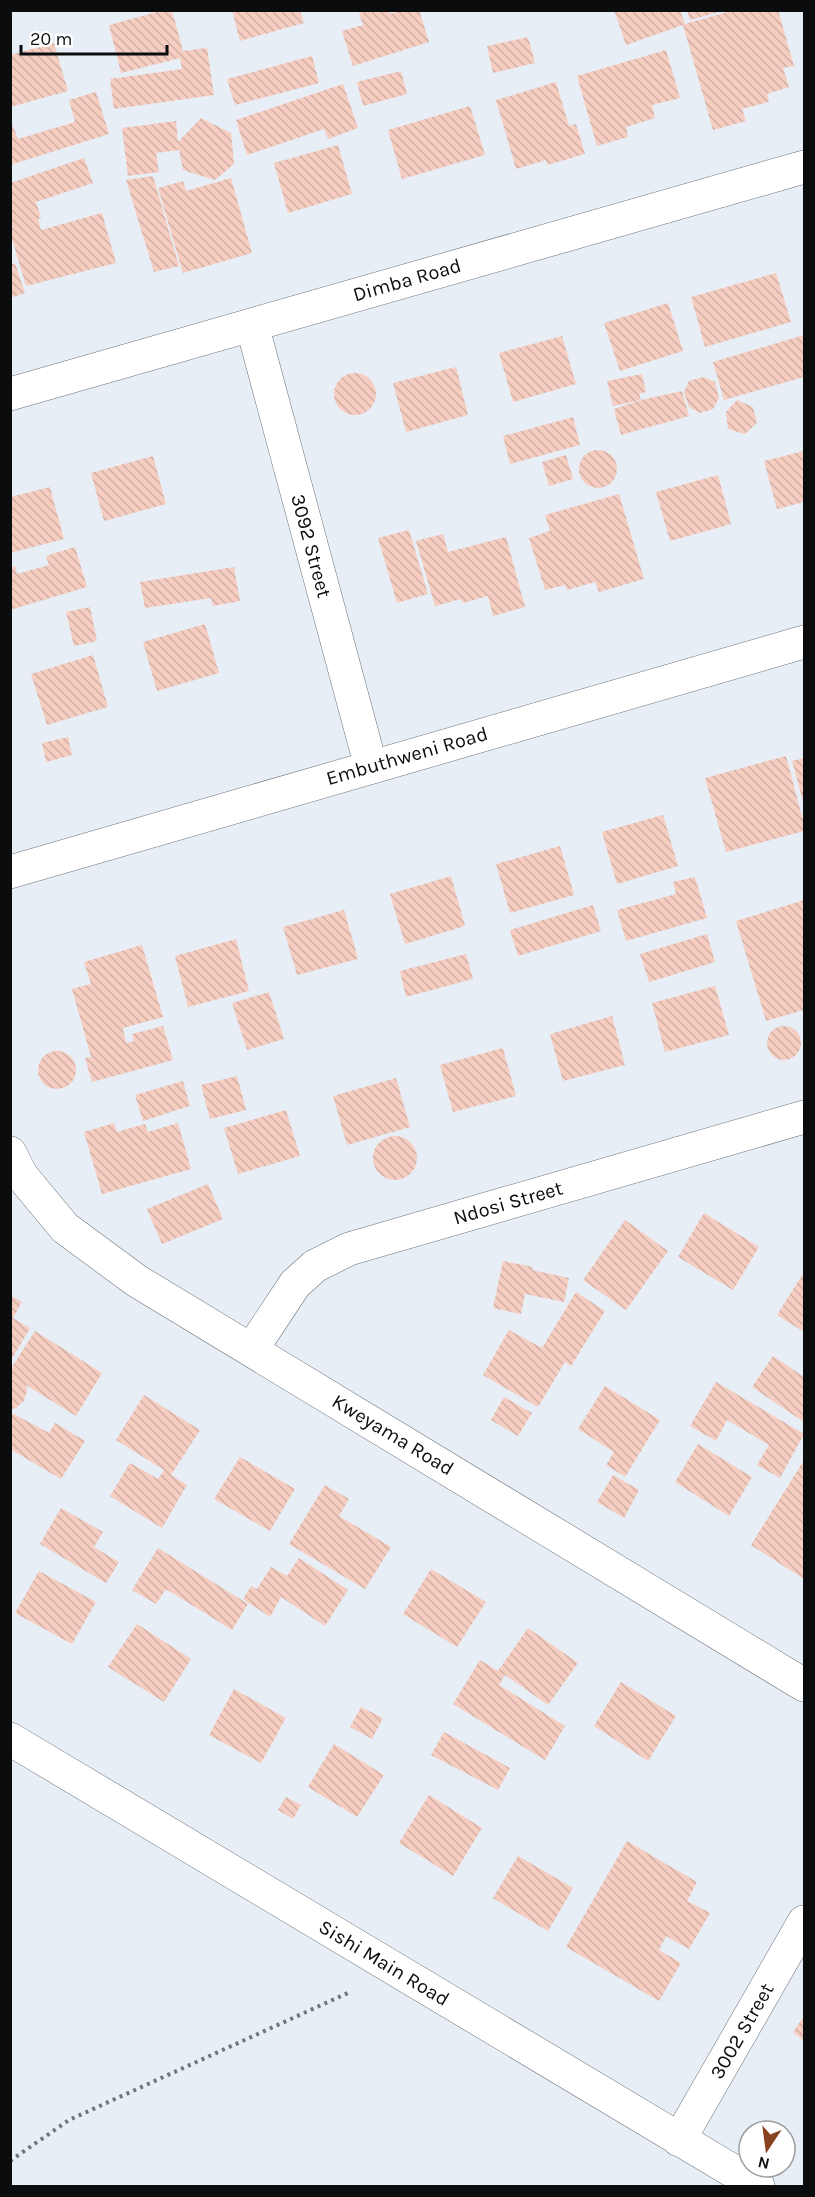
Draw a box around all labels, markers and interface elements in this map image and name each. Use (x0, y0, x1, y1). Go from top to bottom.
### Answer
scale bar (21, 18, 166, 56)
text: 20 m (30, 28, 72, 50)
street label: Dimba Road (350, 254, 464, 306)
street label: 3092 Street (286, 492, 336, 601)
street label: Embuthweni Road (324, 722, 490, 790)
street label: Ndosi Street (451, 1176, 566, 1230)
street label: Kweyama Road (328, 1390, 458, 1480)
street label: Sishi Main Road (315, 1915, 453, 2011)
street label: 3002 Street (705, 1979, 779, 2083)
north arrow (737, 2119, 797, 2179)
text: N (756, 2153, 771, 2174)

